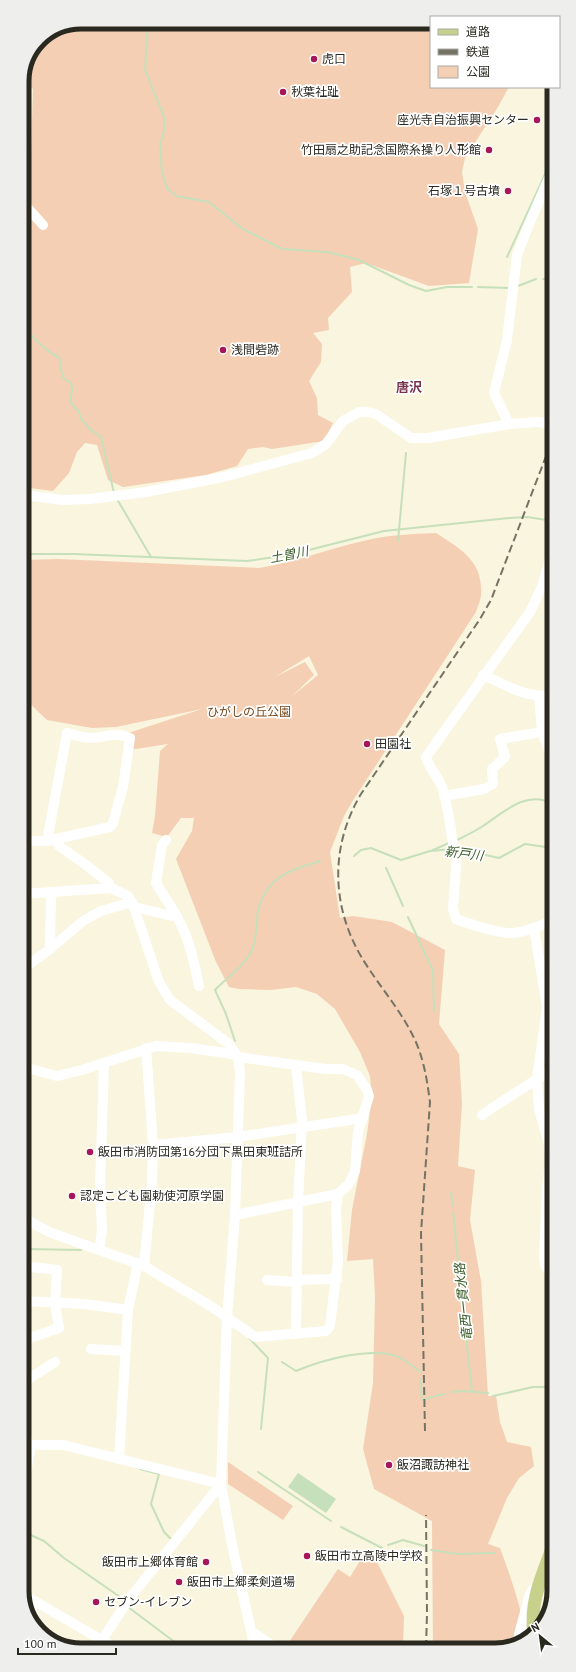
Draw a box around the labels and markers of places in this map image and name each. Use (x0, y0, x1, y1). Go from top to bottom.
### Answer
place label: 虎口 (322, 51, 346, 66)
marker: 虎口 (309, 54, 319, 64)
place label: 秋葉社趾 (291, 84, 339, 99)
marker: 秋葉社趾 (278, 87, 288, 97)
place label: 座光寺自治振興センター (397, 112, 529, 127)
marker: 座光寺自治振興センター (532, 115, 542, 125)
place label: 竹田扇之助記念国際糸操り人形館 (301, 142, 481, 157)
marker: 竹田扇之助記念国際糸操り人形館 (484, 145, 494, 155)
place label: 石塚１号古墳 (428, 183, 500, 198)
marker: 石塚１号古墳 (503, 186, 513, 196)
place label: 浅間砦跡 (231, 342, 279, 357)
marker: 浅間砦跡 (218, 345, 228, 355)
place label: 田園社 (375, 736, 411, 751)
marker: 田園社 (362, 739, 372, 749)
place label: 飯田市消防団第16分団下黒田東班詰所 (98, 1144, 303, 1159)
marker: 飯田市消防団第16分団下黒田東班詰所 (85, 1147, 95, 1157)
place label: 認定こども園勅使河原学園 (80, 1188, 224, 1203)
marker: 認定こども園勅使河原学園 (67, 1191, 77, 1201)
place label: 飯沼諏訪神社 (397, 1457, 469, 1472)
marker: 飯沼諏訪神社 (384, 1460, 394, 1470)
place label: 飯田市立高陵中学校 (315, 1548, 423, 1563)
marker: 飯田市立高陵中学校 (302, 1551, 312, 1561)
place label: 飯田市上郷体育館 (102, 1554, 198, 1569)
marker: 飯田市上郷体育館 (201, 1557, 211, 1567)
place label: 飯田市上郷柔剣道場 (187, 1574, 295, 1589)
marker: 飯田市上郷柔剣道場 (174, 1577, 184, 1587)
place label: セブン-イレブン (104, 1594, 192, 1609)
marker: セブン-イレブン (91, 1597, 101, 1607)

